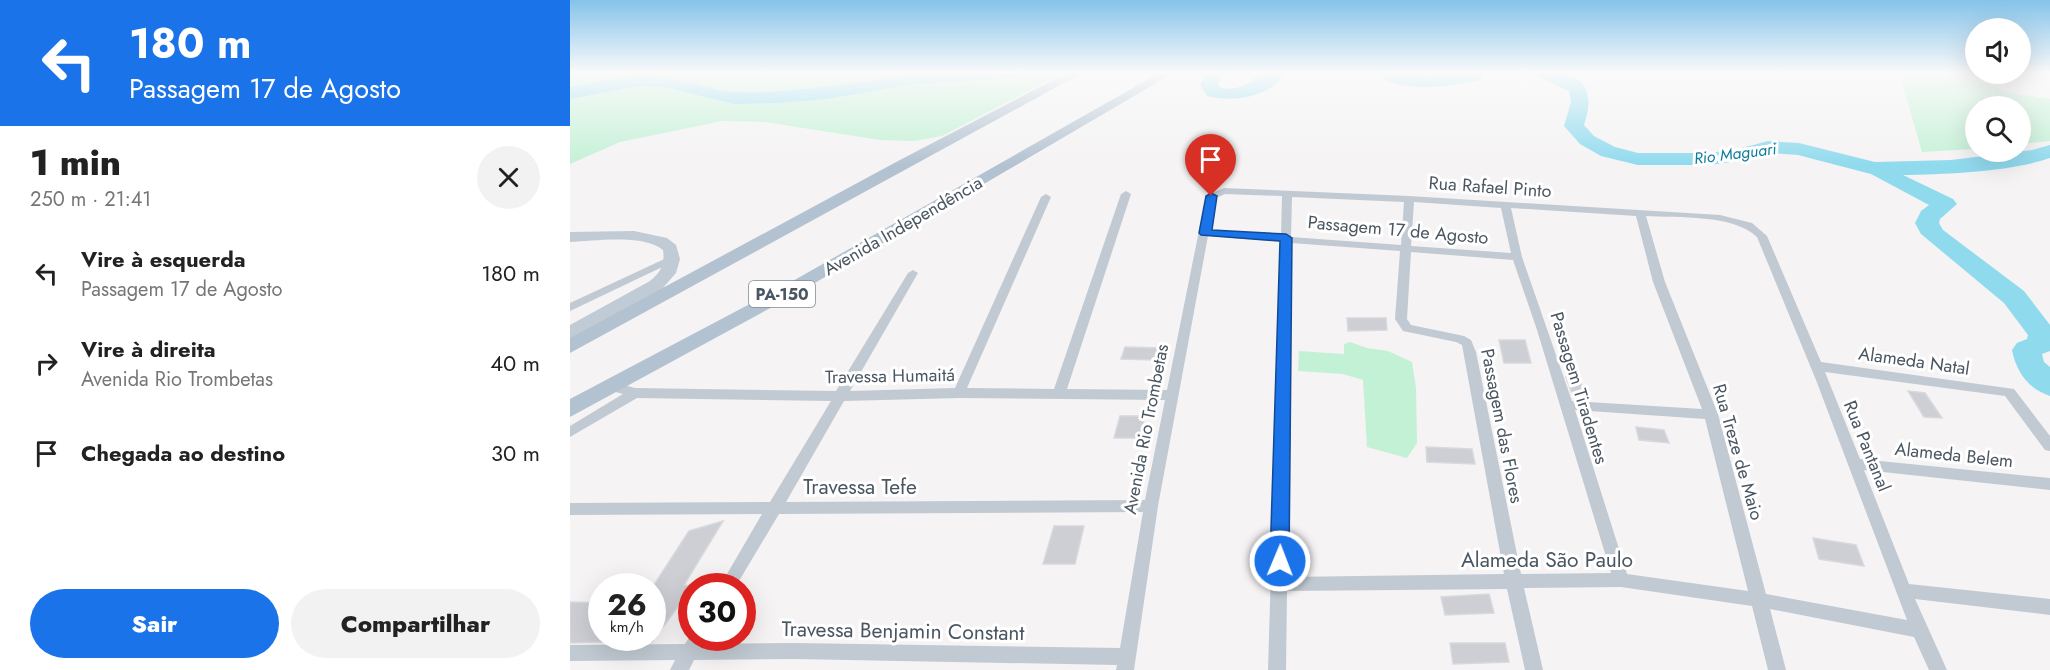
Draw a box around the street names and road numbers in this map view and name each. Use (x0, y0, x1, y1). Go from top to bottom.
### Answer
street label: Avenida Independência (819, 170, 987, 282)
street label: Rua Rafael Pinto (1428, 170, 1552, 204)
street label: Passagem 17 de Agosto (1307, 209, 1490, 251)
road number: PA-150 (749, 281, 815, 307)
street label: Passagem Tiradentes (1543, 309, 1615, 467)
street label: Alameda Natal (1857, 340, 1971, 382)
street label: Avenida Rio Trombetas (1117, 342, 1175, 516)
street label: Passagem das Flores (1474, 346, 1530, 506)
street label: Travessa Humaitá (825, 362, 955, 390)
street label: Rua Treze de Maio (1706, 381, 1770, 523)
street label: Rua Pantanal (1837, 397, 1897, 495)
street label: Alameda Belem (1893, 436, 2015, 474)
street label: Travessa Tefe (803, 472, 917, 502)
street label: Alameda São Paulo (1461, 545, 1633, 575)
street label: Travessa Benjamin Constant (781, 614, 1025, 648)

